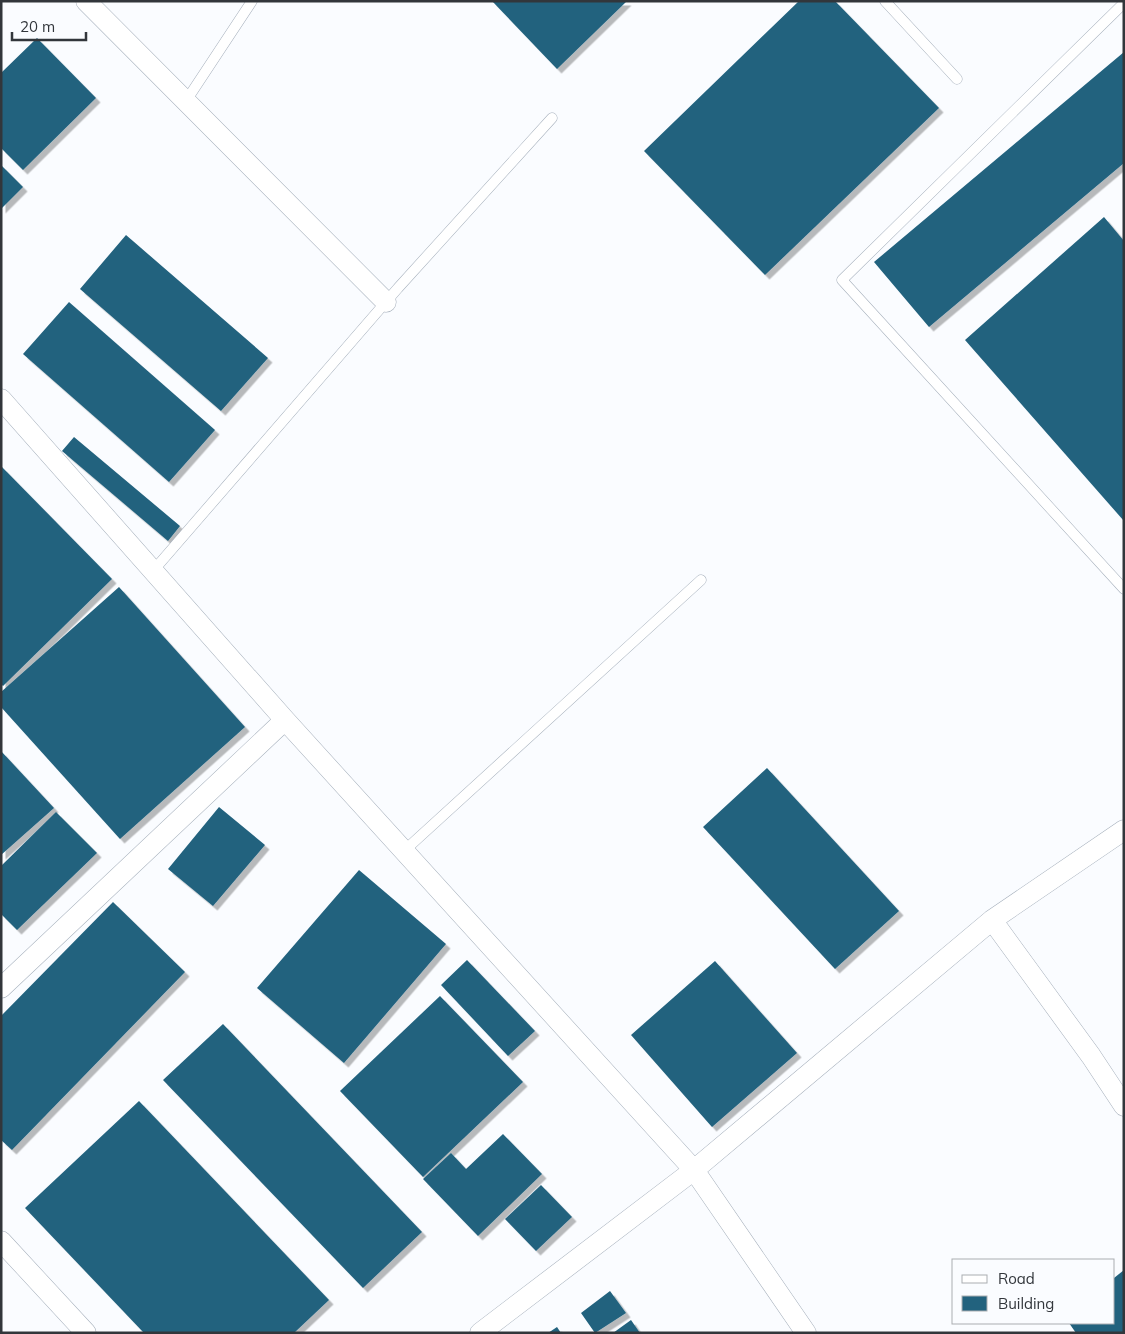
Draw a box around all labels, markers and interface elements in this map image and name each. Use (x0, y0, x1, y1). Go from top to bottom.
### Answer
scale bar (12, 10, 86, 42)
text: 20 m (20, 17, 55, 36)
legend (952, 1259, 1115, 1324)
text: Road (998, 1269, 1035, 1288)
text: Building (998, 1294, 1054, 1313)

